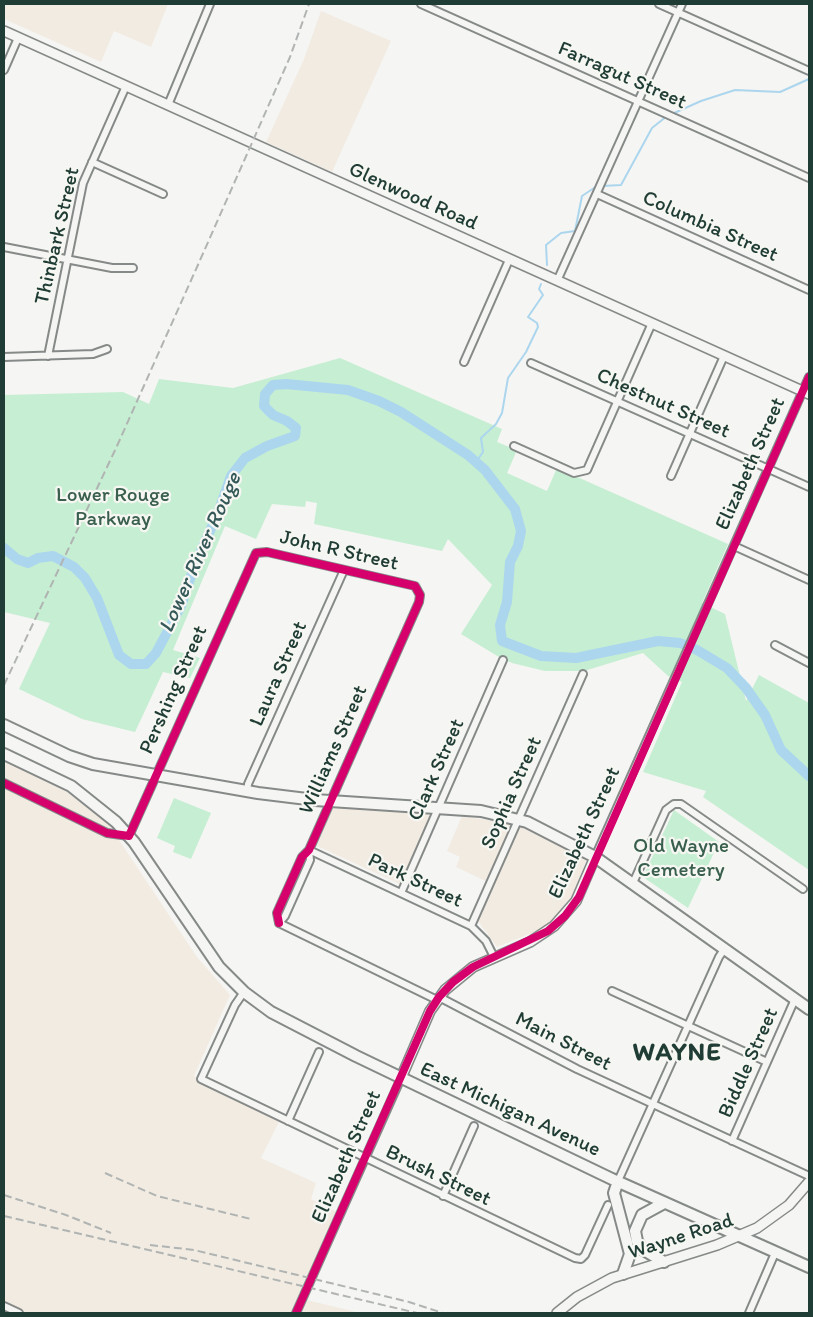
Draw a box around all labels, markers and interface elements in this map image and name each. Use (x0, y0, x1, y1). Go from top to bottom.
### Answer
street label: Farragut Street (554, 36, 690, 116)
street label: Glenwood Road (344, 157, 482, 237)
street label: Thinbark Street (30, 165, 86, 307)
street label: Columbia Street (638, 186, 782, 268)
street label: Chestnut Street (592, 363, 734, 445)
street label: Elizabeth Street (710, 394, 792, 534)
water label: Lower River Rouge (154, 469, 248, 637)
park label: Lower Rouge Parkway (56, 483, 170, 533)
street label: John R Street (277, 525, 401, 577)
street label: Laura Street (245, 617, 313, 731)
street label: Pershing Street (134, 622, 214, 758)
street label: Williams Street (294, 681, 374, 819)
street label: Clark Street (403, 715, 471, 825)
street label: Sophia Street (476, 733, 548, 853)
street label: Elizabeth Street (543, 763, 627, 903)
park label: Old Wayne Cemetery (633, 834, 729, 884)
street label: Park Street (364, 848, 466, 914)
street label: Biddle Street (714, 1004, 784, 1122)
street label: Main Street (511, 1007, 615, 1077)
district label: WAYNE (631, 1037, 723, 1069)
street label: East Michigan Avenue (416, 1057, 604, 1163)
street label: Elizabeth Street (306, 1087, 388, 1227)
street label: Brush Street (381, 1140, 495, 1212)
street label: Wayne Road (625, 1208, 737, 1266)

